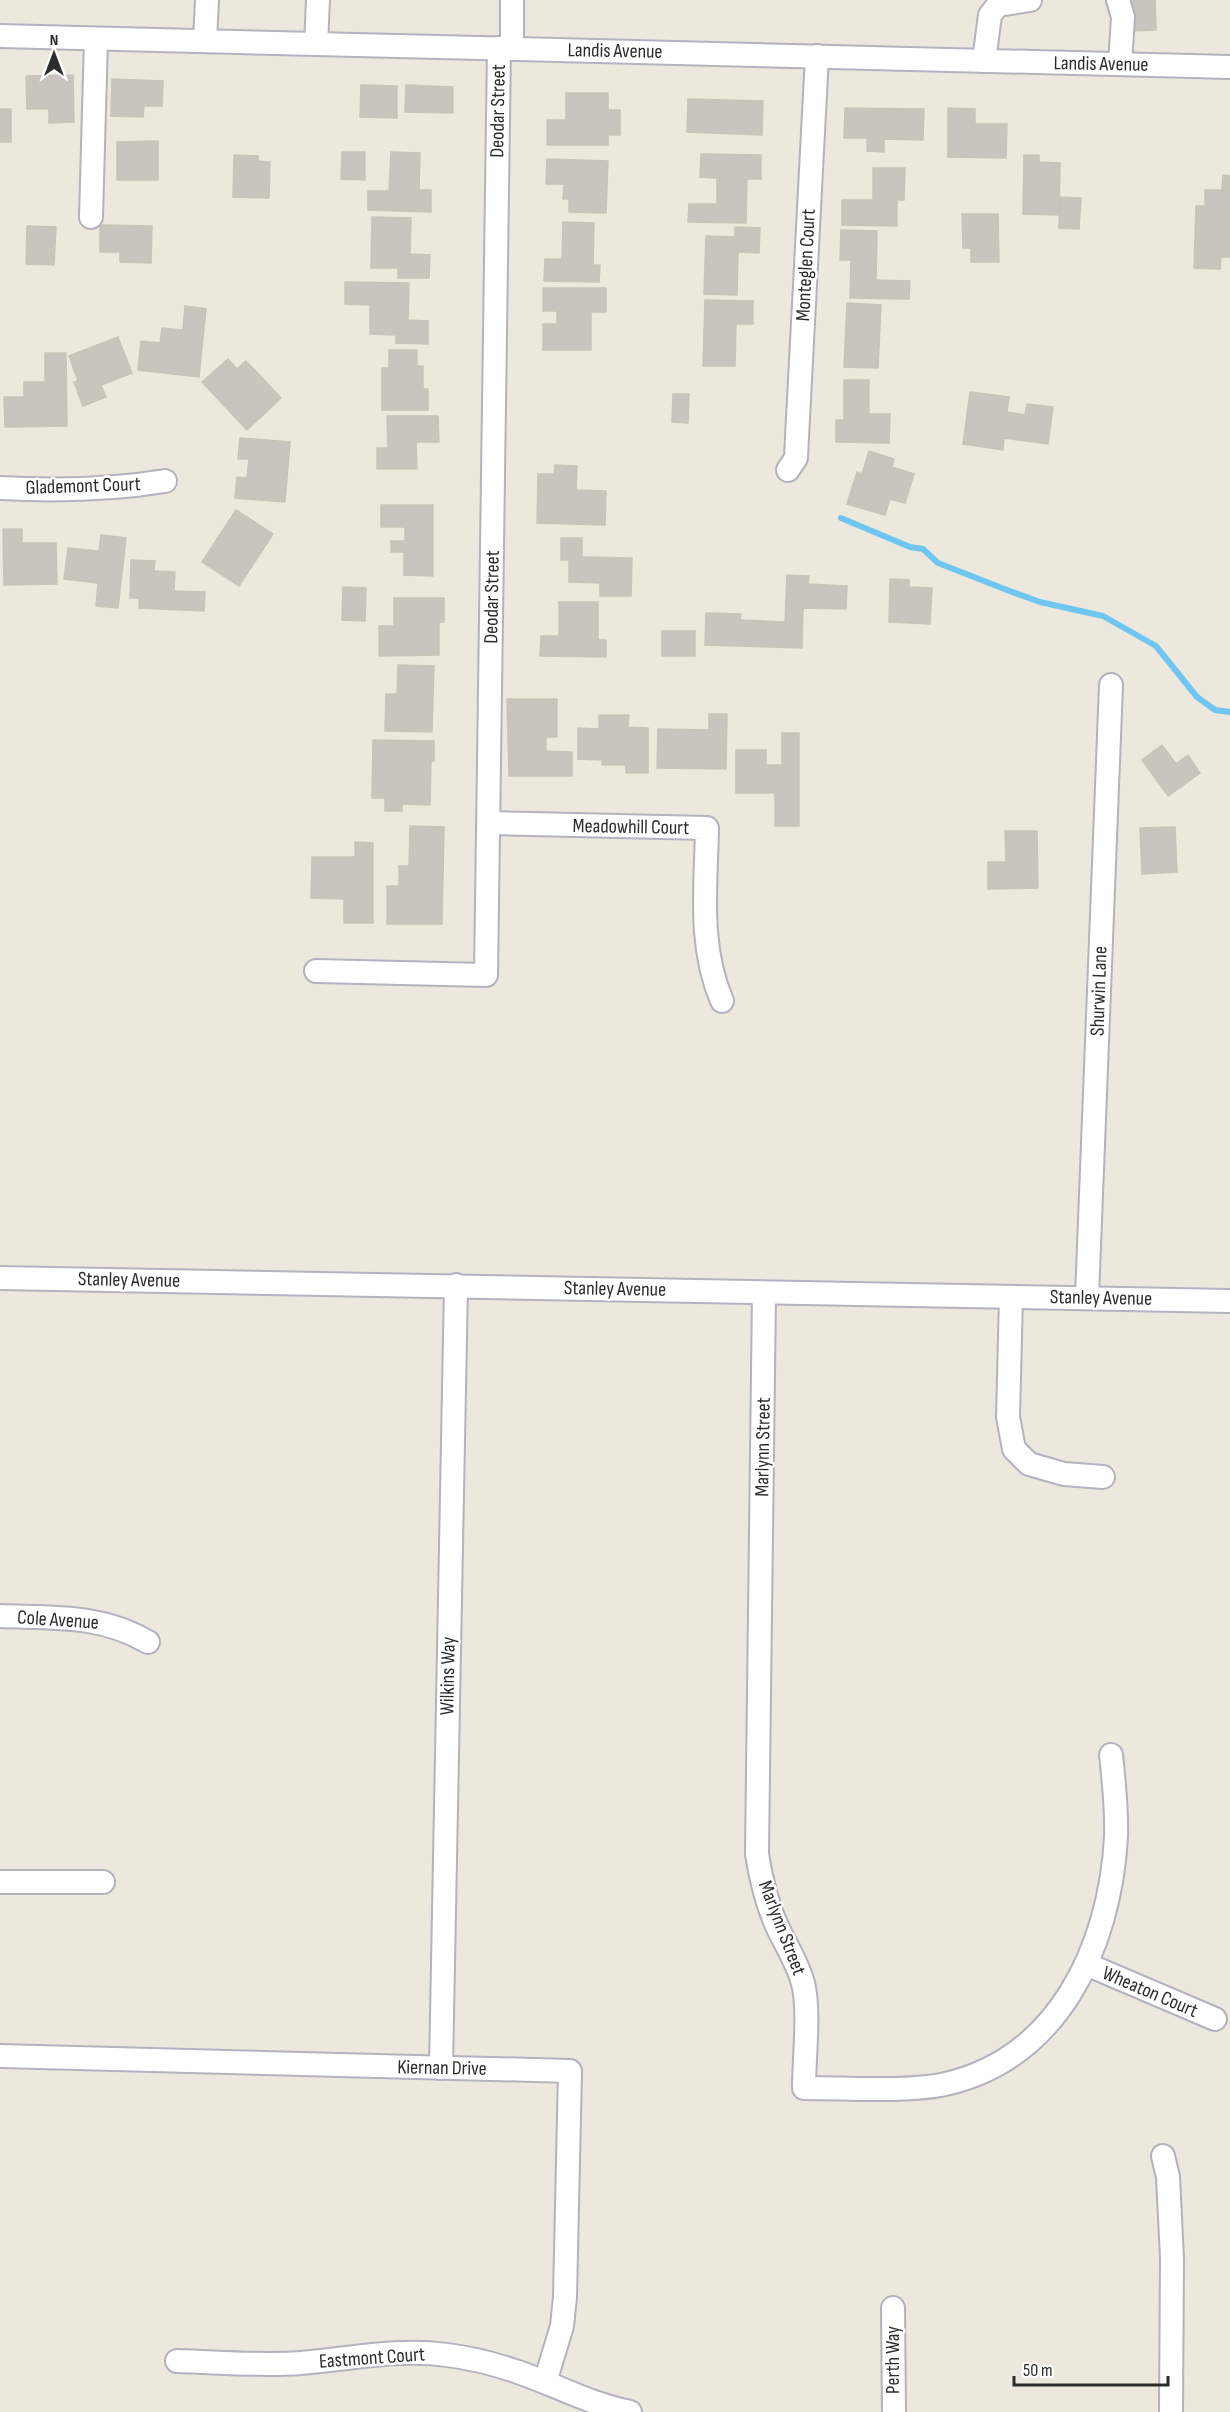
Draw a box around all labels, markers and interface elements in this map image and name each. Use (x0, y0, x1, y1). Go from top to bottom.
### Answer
north arrow (24, 24, 84, 84)
text: N (50, 31, 58, 50)
street label: Landis Avenue (567, 38, 663, 64)
street label: Landis Avenue (1053, 51, 1149, 77)
street label: Deodar Street (485, 64, 511, 158)
street label: Monteglen Court (791, 208, 821, 322)
street label: Glademont Court (25, 472, 141, 500)
street label: Deodar Street (479, 550, 505, 644)
street label: Meadowhill Court (573, 814, 689, 840)
street label: Shurwin Lane (1085, 946, 1113, 1036)
street label: Stanley Avenue (78, 1267, 180, 1293)
street label: Stanley Avenue (564, 1276, 666, 1302)
street label: Stanley Avenue (1050, 1285, 1152, 1311)
street label: Marlynn Street (750, 1397, 776, 1497)
street label: Cole Avenue (16, 1605, 100, 1635)
street label: Wilkins Way (435, 1636, 461, 1715)
street label: Marlynn Street (753, 1877, 811, 1979)
street label: Wheaton Court (1099, 1961, 1201, 2023)
street label: Kiernan Drive (397, 2055, 487, 2081)
street label: Perth Way (881, 2326, 905, 2394)
street label: Eastmont Court (318, 2342, 426, 2374)
scale bar (1014, 2349, 1168, 2387)
text: 50 m (1023, 2360, 1053, 2381)

